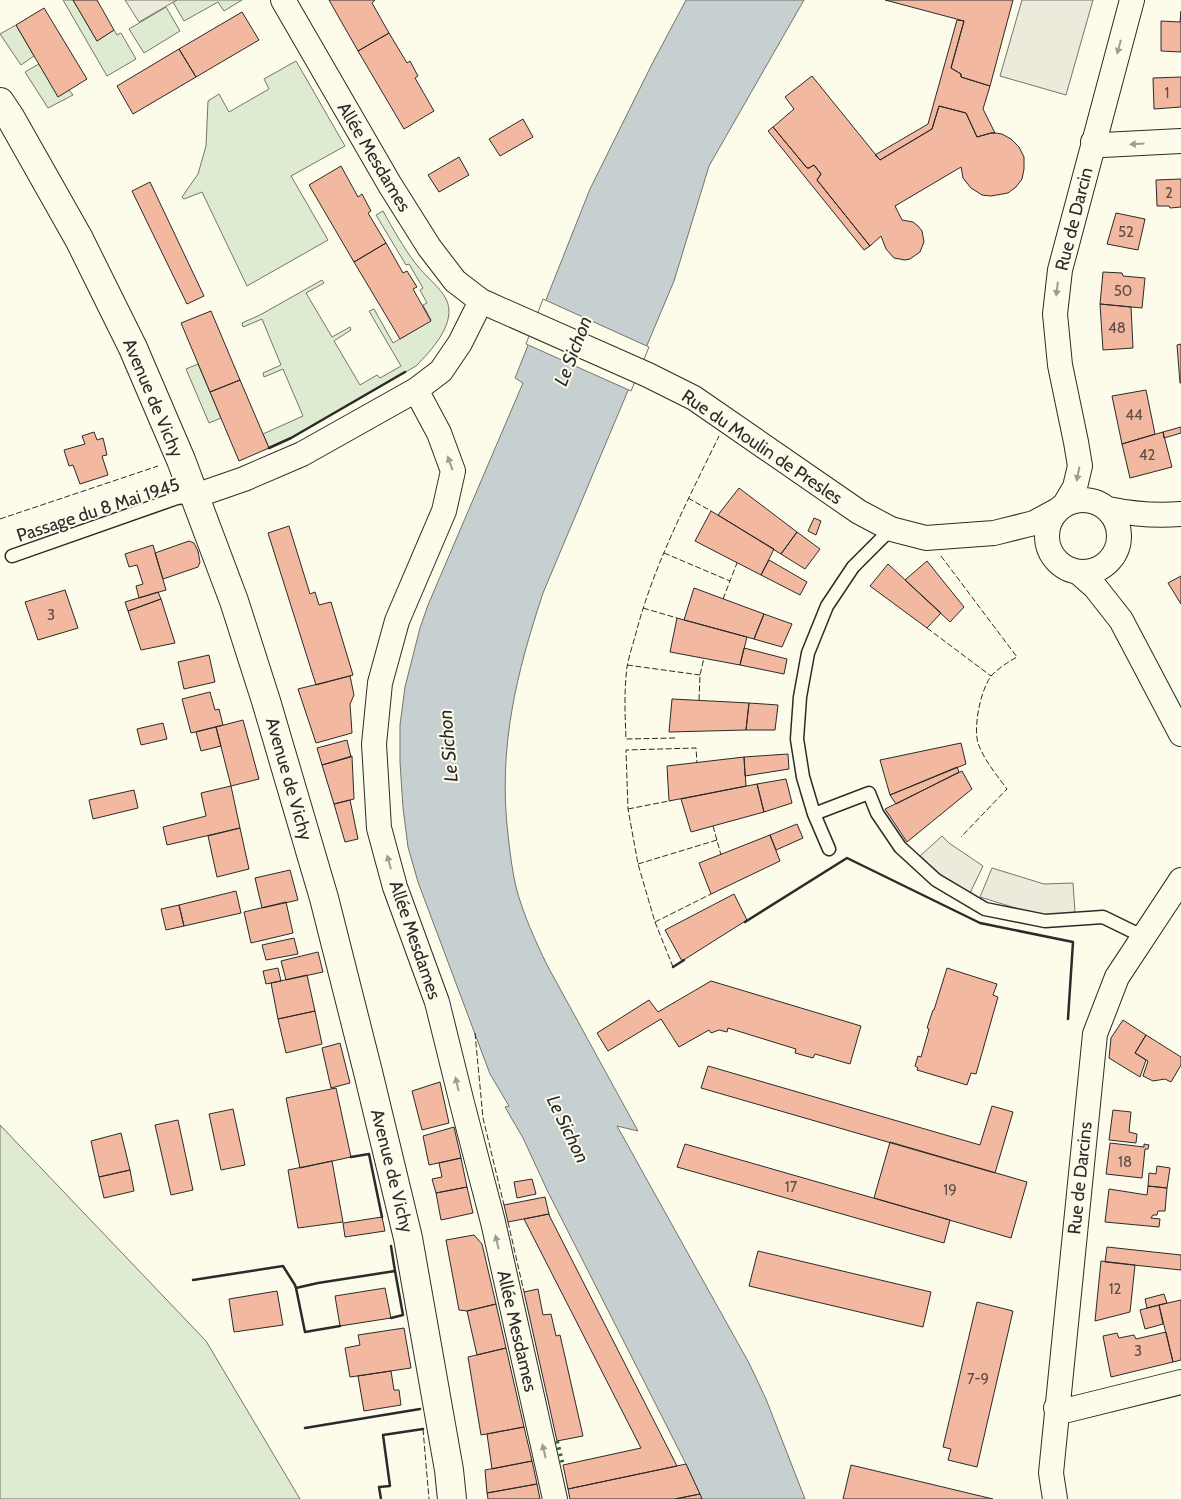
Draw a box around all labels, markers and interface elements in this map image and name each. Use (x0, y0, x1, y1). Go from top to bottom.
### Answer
one-way arrow (1115, 40, 1123, 55)
house number: 1 (1165, 84, 1169, 102)
street label: Allée Mesdames (333, 98, 415, 216)
one-way arrow (1128, 140, 1144, 148)
street label: Rue de Darcin (1051, 165, 1097, 273)
house number: 2 (1165, 184, 1173, 202)
house number: 52 (1118, 223, 1134, 241)
one-way arrow (1053, 281, 1061, 297)
house number: 50 (1114, 282, 1132, 300)
water label: Le Sichon (549, 313, 597, 389)
house number: 48 (1108, 319, 1126, 337)
street label: Avenue de Vichy (118, 335, 188, 461)
street label: Rue du Moulin de Presles (677, 385, 847, 509)
house number: 44 (1125, 406, 1143, 424)
house number: 42 (1139, 446, 1155, 464)
one-way arrow (446, 456, 453, 471)
one-way arrow (1074, 467, 1082, 482)
street label: Passage du 8 Mai 1945 (14, 473, 182, 547)
house number: 3 (47, 606, 55, 624)
water label: Le Sichon (433, 709, 463, 783)
street label: Avenue de Vichy (261, 715, 317, 843)
one-way arrow (385, 855, 393, 870)
street label: Allée Mesdames (384, 878, 446, 1002)
one-way arrow (453, 1077, 461, 1092)
water label: Le Sichon (542, 1091, 594, 1167)
street label: Avenue de Vichy (366, 1107, 418, 1235)
street label: Rue de Darcins (1063, 1121, 1097, 1235)
house number: 18 (1118, 1153, 1132, 1171)
house number: 17 (785, 1178, 798, 1196)
house number: 19 (943, 1181, 957, 1199)
one-way arrow (493, 1234, 501, 1249)
street label: Allée Mesdames (492, 1268, 542, 1394)
house number: 12 (1109, 1280, 1122, 1298)
house number: 3 (1134, 1342, 1142, 1360)
house number: 7-9 (967, 1370, 989, 1388)
one-way arrow (540, 1444, 548, 1459)

